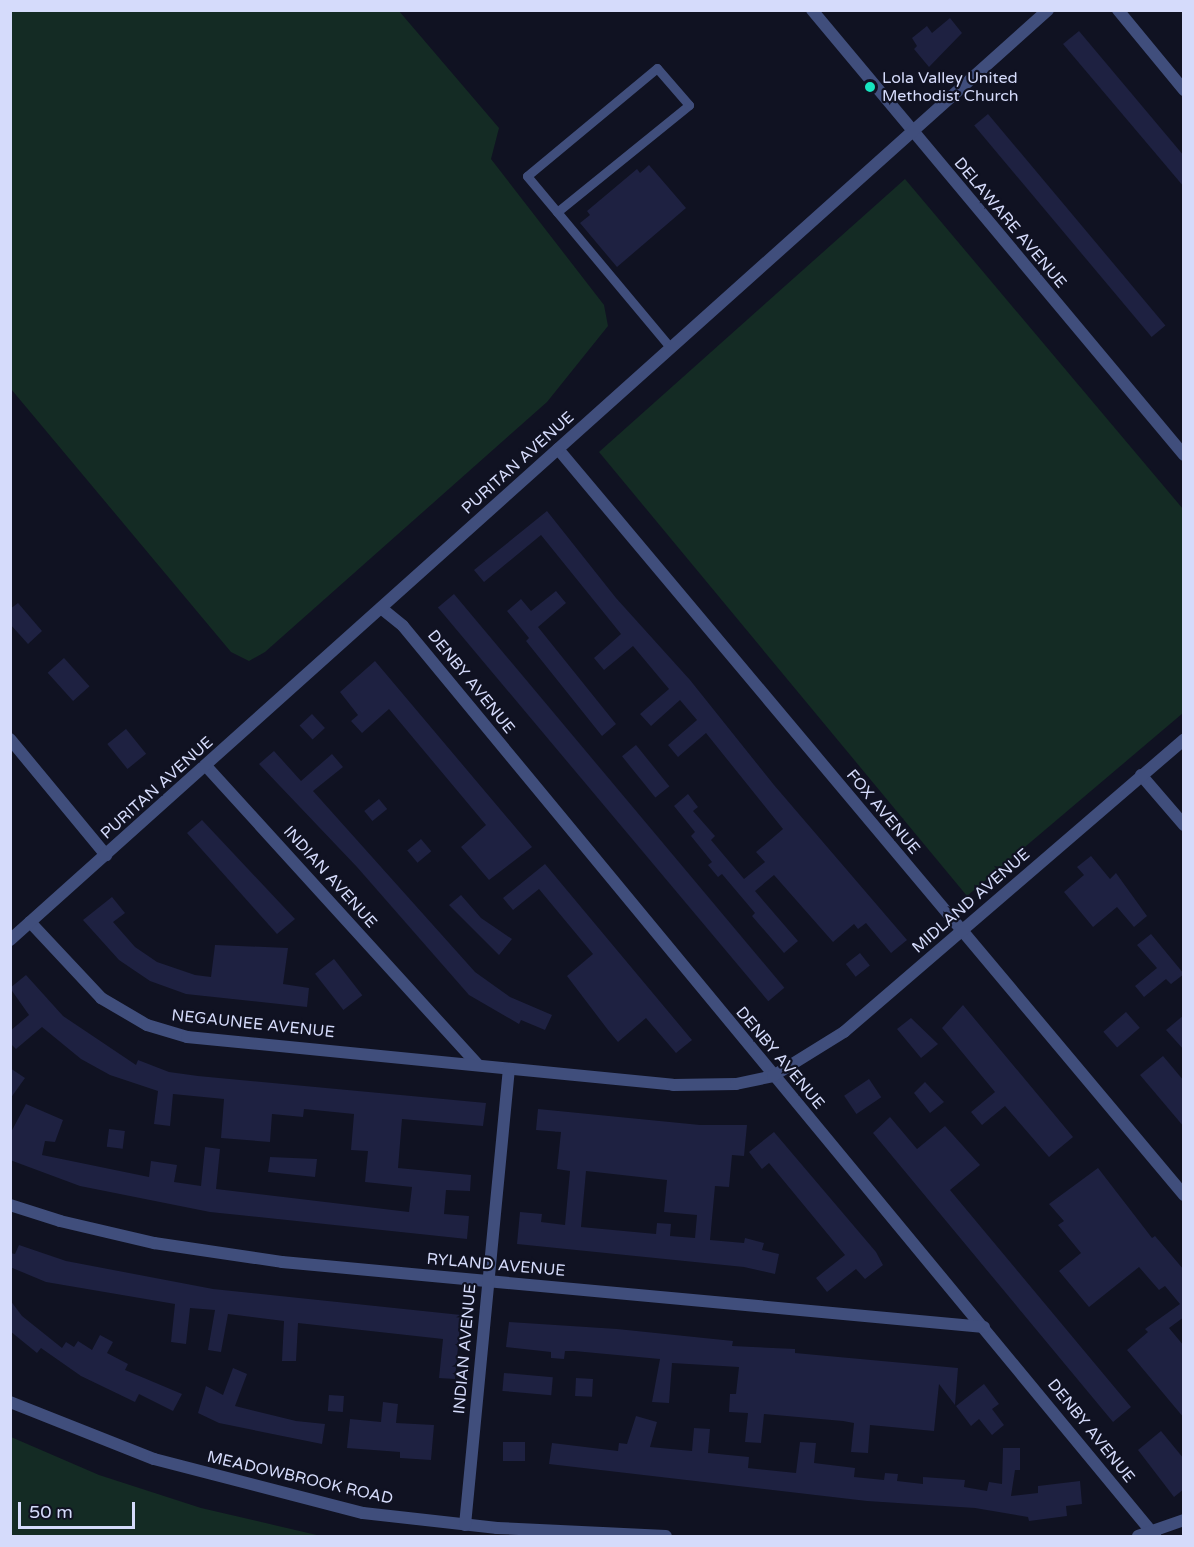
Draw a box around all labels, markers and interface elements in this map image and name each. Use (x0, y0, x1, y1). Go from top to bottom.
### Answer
place label: Lola Valley United Methodist Church (882, 68, 1019, 106)
marker: Lola Valley United Methodist Church (863, 80, 877, 94)
street label: DELAWARE AVENUE (950, 154, 1070, 292)
street label: PURITAN AVENUE (458, 408, 578, 518)
street label: DENBY AVENUE (423, 626, 519, 738)
street label: PURITAN AVENUE (97, 733, 217, 843)
street label: FOX AVENUE (842, 766, 924, 858)
street label: INDIAN AVENUE (279, 822, 381, 932)
street label: MIDLAND AVENUE (908, 845, 1034, 957)
street label: DENBY AVENUE (732, 1003, 828, 1113)
street label: NEGAUNEE AVENUE (170, 1006, 336, 1042)
street label: RYLAND AVENUE (426, 1249, 566, 1281)
street label: INDIAN AVENUE (450, 1283, 480, 1415)
street label: DENBY AVENUE (1043, 1375, 1139, 1487)
street label: MEADOWBROOK ROAD (205, 1447, 395, 1509)
scale bar (21, 1490, 138, 1528)
text: 50 m (29, 1501, 73, 1523)

